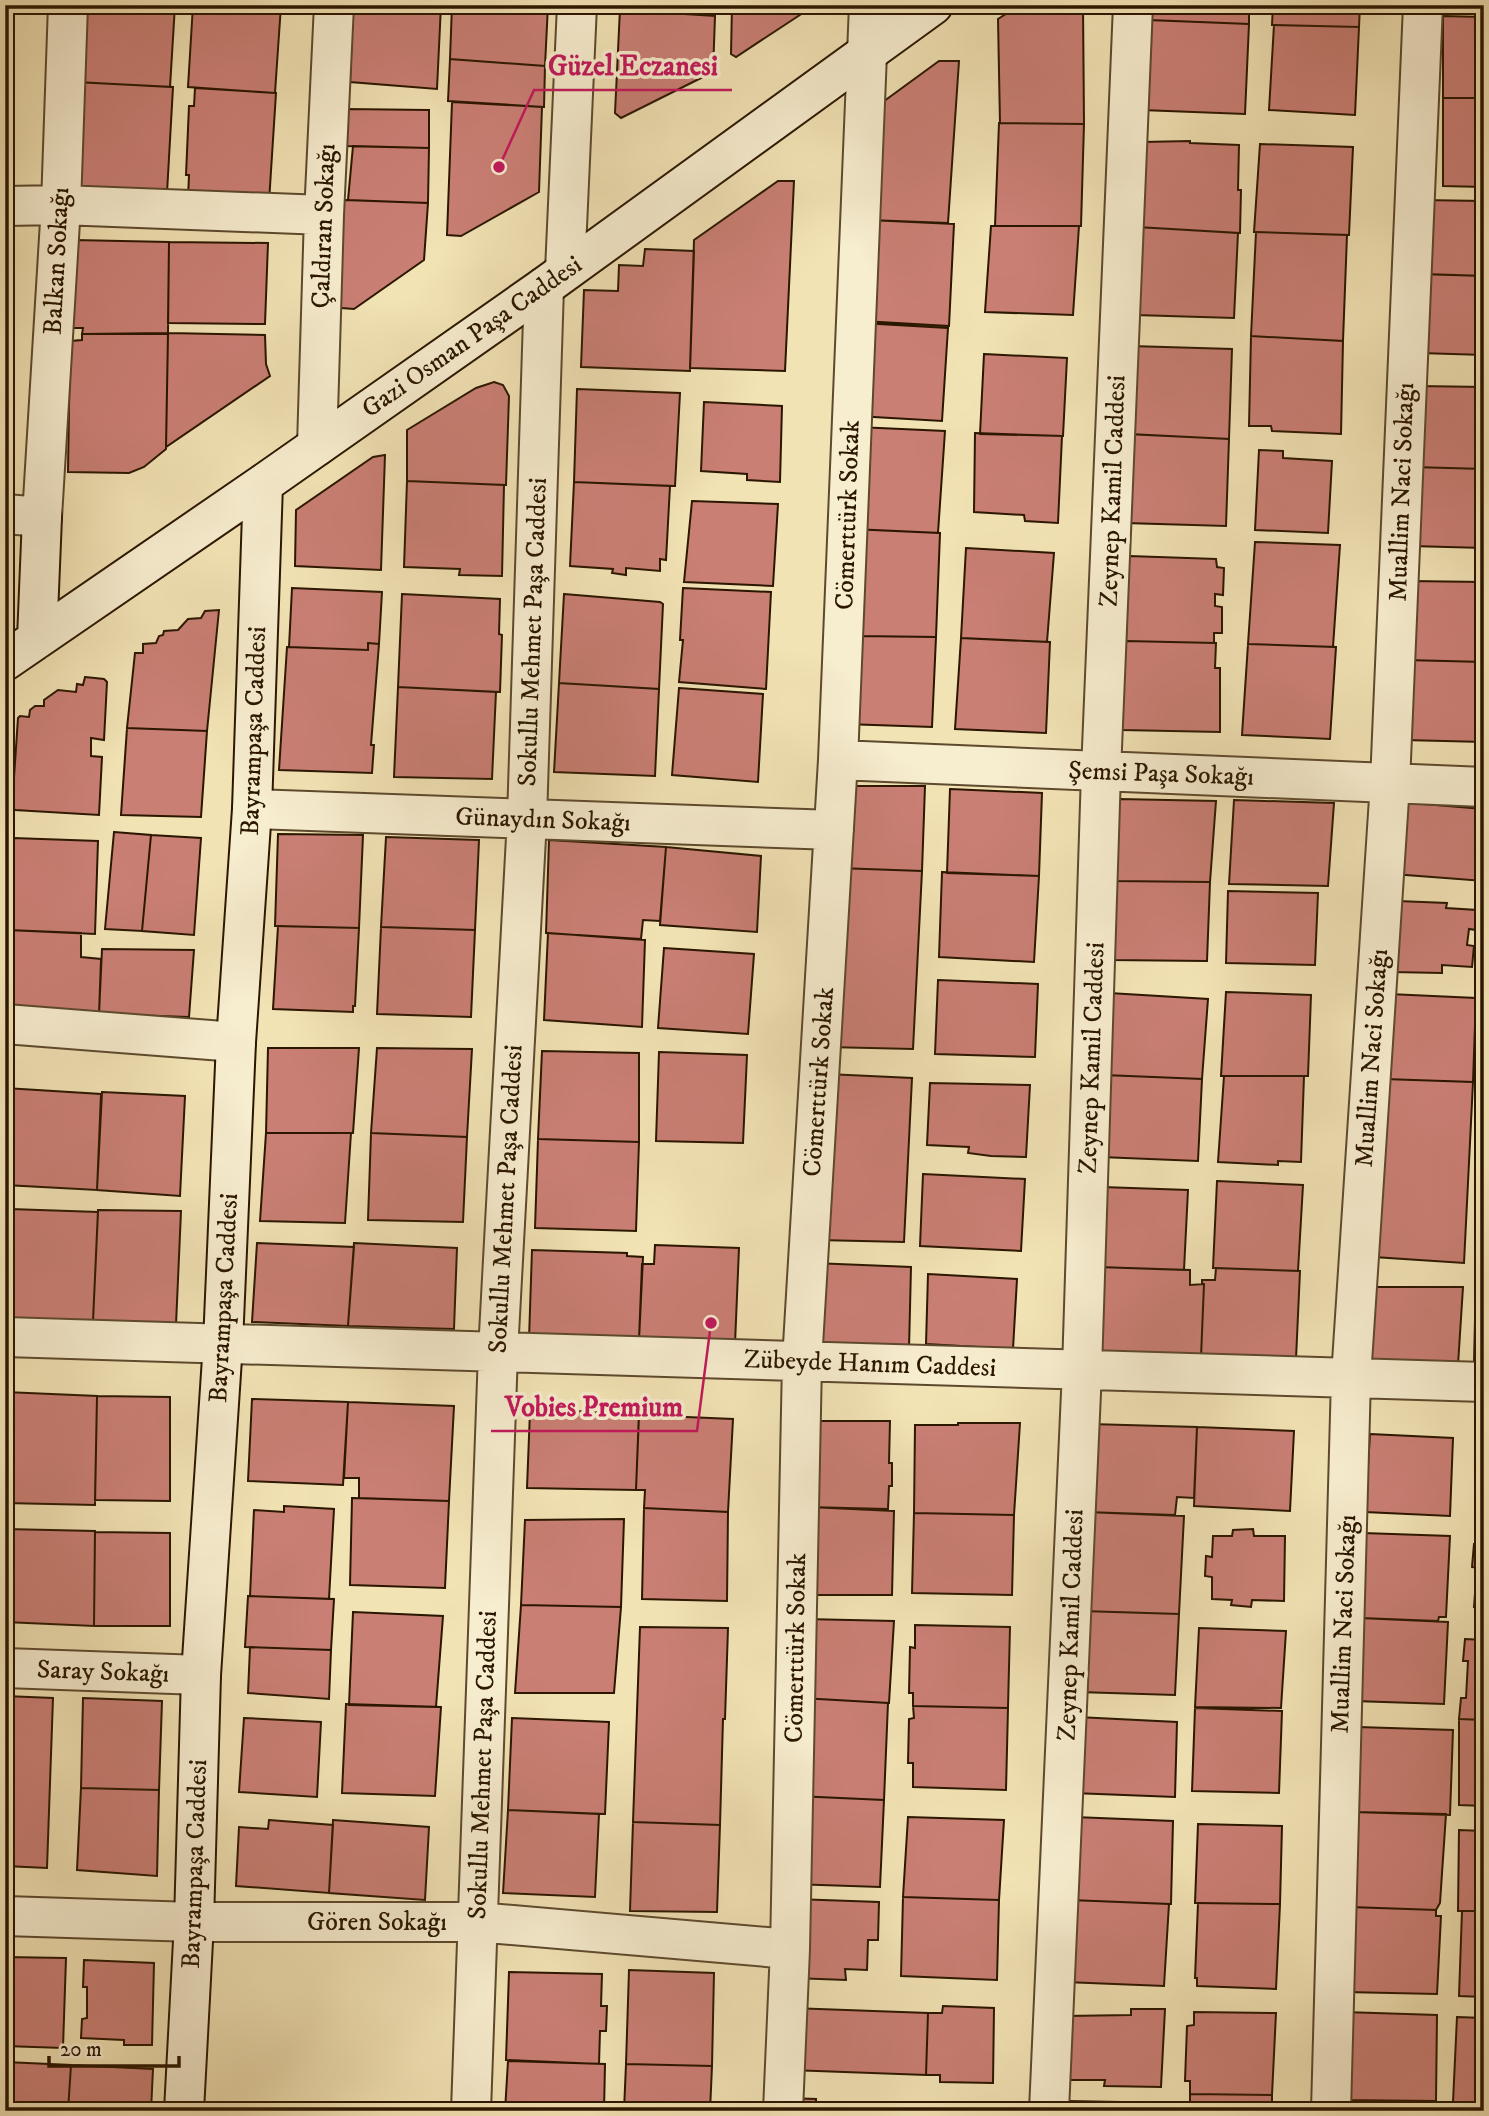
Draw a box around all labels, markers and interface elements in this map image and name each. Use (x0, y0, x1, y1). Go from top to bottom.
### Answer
callout: Güzel Eczanesi (534, 41, 732, 90)
text: Güzel Eczanesi (548, 49, 718, 84)
street label: Çaldıran Sokağı (305, 143, 343, 309)
street label: Balkan Sokağı (37, 186, 77, 336)
street label: Gazi Osman Paşa Caddesi (355, 248, 589, 426)
street label: Zeynep Kamil Caddesi (1092, 374, 1134, 608)
street label: Muallim Naci Sokağı (1382, 382, 1422, 602)
street label: Cömerttürk Sokak (828, 419, 868, 611)
street label: Sokullu Mehmet Paşa Caddesi (511, 477, 555, 787)
street label: Bayrampaşa Caddesi (234, 626, 274, 836)
street label: Şemsi Paşa Sokağı (1068, 754, 1254, 794)
street label: Günaydın Sokağı (455, 800, 631, 840)
street label: Zeynep Kamil Caddesi (1071, 941, 1113, 1175)
street label: Muallim Naci Sokağı (1348, 948, 1396, 1168)
street label: Cömerttürk Sokak (796, 986, 842, 1178)
street label: Sokullu Mehmet Paşa Caddesi (481, 1044, 531, 1354)
street label: Bayrampaşa Caddesi (202, 1192, 246, 1404)
street label: Zübeyde Hanım Caddesi (743, 1343, 997, 1385)
callout: Vobies Premium (491, 1382, 697, 1431)
text: Vobies Premium (504, 1390, 683, 1425)
street label: Zeynep Kamil Caddesi (1050, 1508, 1092, 1742)
street label: Muallim Naci Sokağı (1324, 1514, 1364, 1734)
street label: Cömerttürk Sokak (778, 1553, 814, 1743)
street label: Sokullu Mehmet Paşa Caddesi (461, 1610, 505, 1920)
street label: Saray Sokağı (36, 1653, 170, 1691)
street label: Bayrampaşa Caddesi (175, 1759, 215, 1969)
street label: Gören Sokağı (307, 1906, 447, 1939)
scale bar (49, 2025, 178, 2069)
text: 20 m (60, 2037, 102, 2063)

